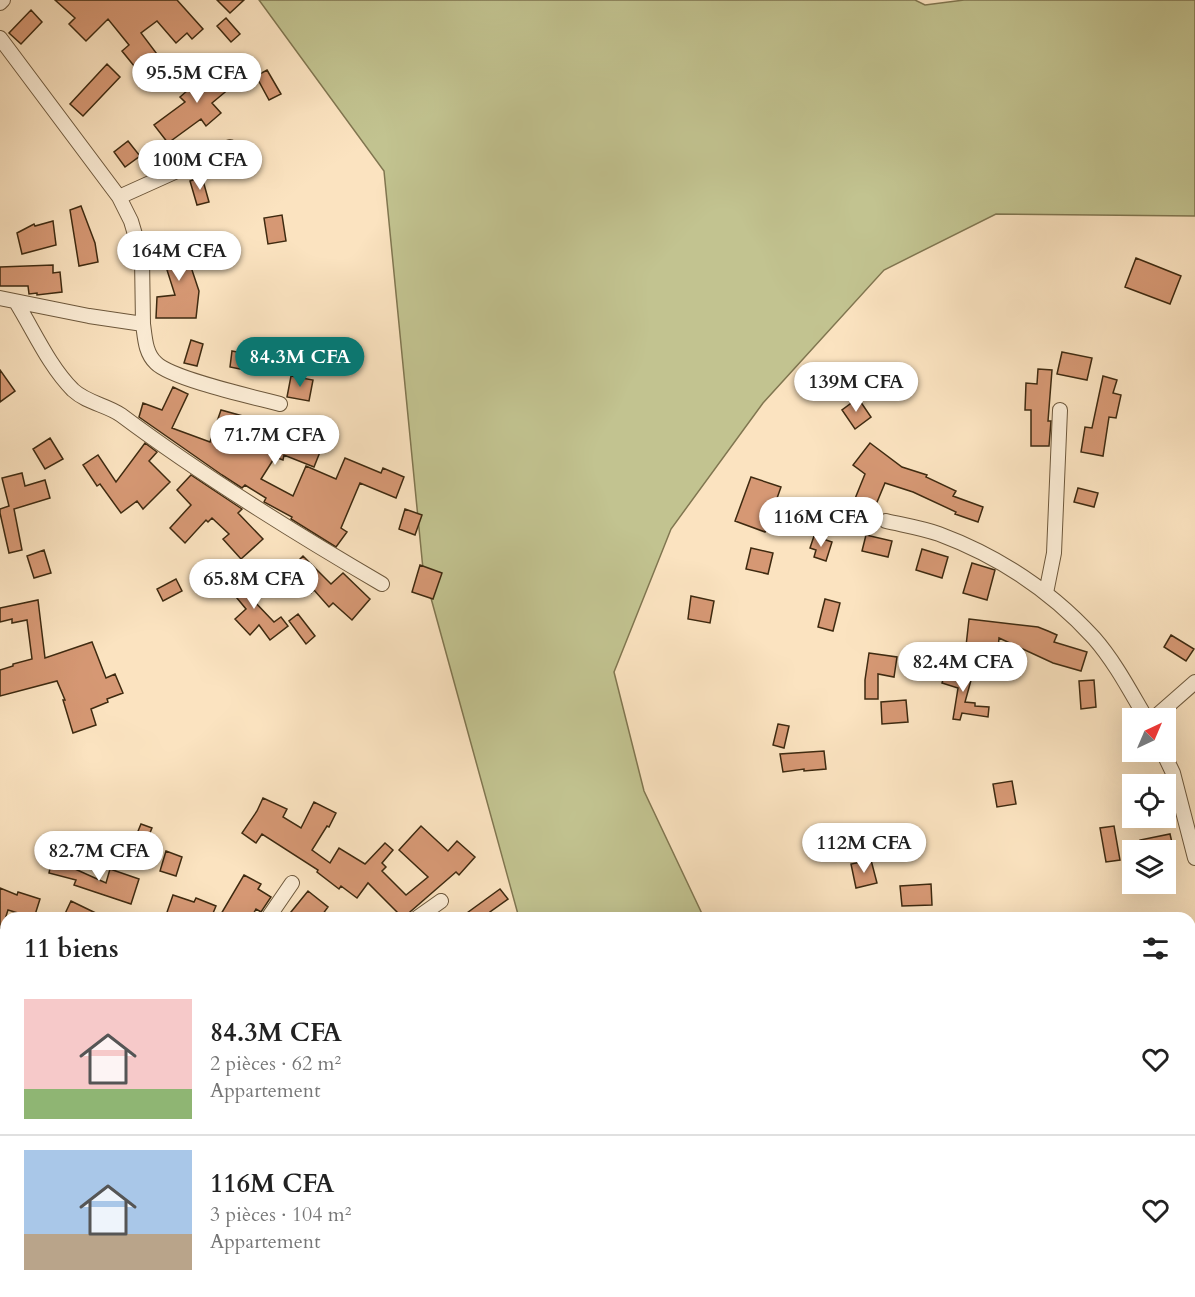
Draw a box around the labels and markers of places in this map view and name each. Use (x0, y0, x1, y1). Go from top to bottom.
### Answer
pin: 95.5M CFA (128, 53, 266, 104)
pin: 100M CFA (138, 140, 262, 191)
pin: 164M CFA (117, 231, 241, 282)
pin: 84.3M CFA (231, 337, 369, 388)
pin: 139M CFA (794, 362, 918, 413)
pin: 71.7M CFA (206, 415, 344, 466)
pin: 116M CFA (759, 497, 883, 548)
pin: 65.8M CFA (185, 559, 323, 610)
pin: 82.4M CFA (894, 642, 1032, 693)
pin: 112M CFA (802, 823, 926, 874)
pin: 82.7M CFA (30, 831, 168, 882)

